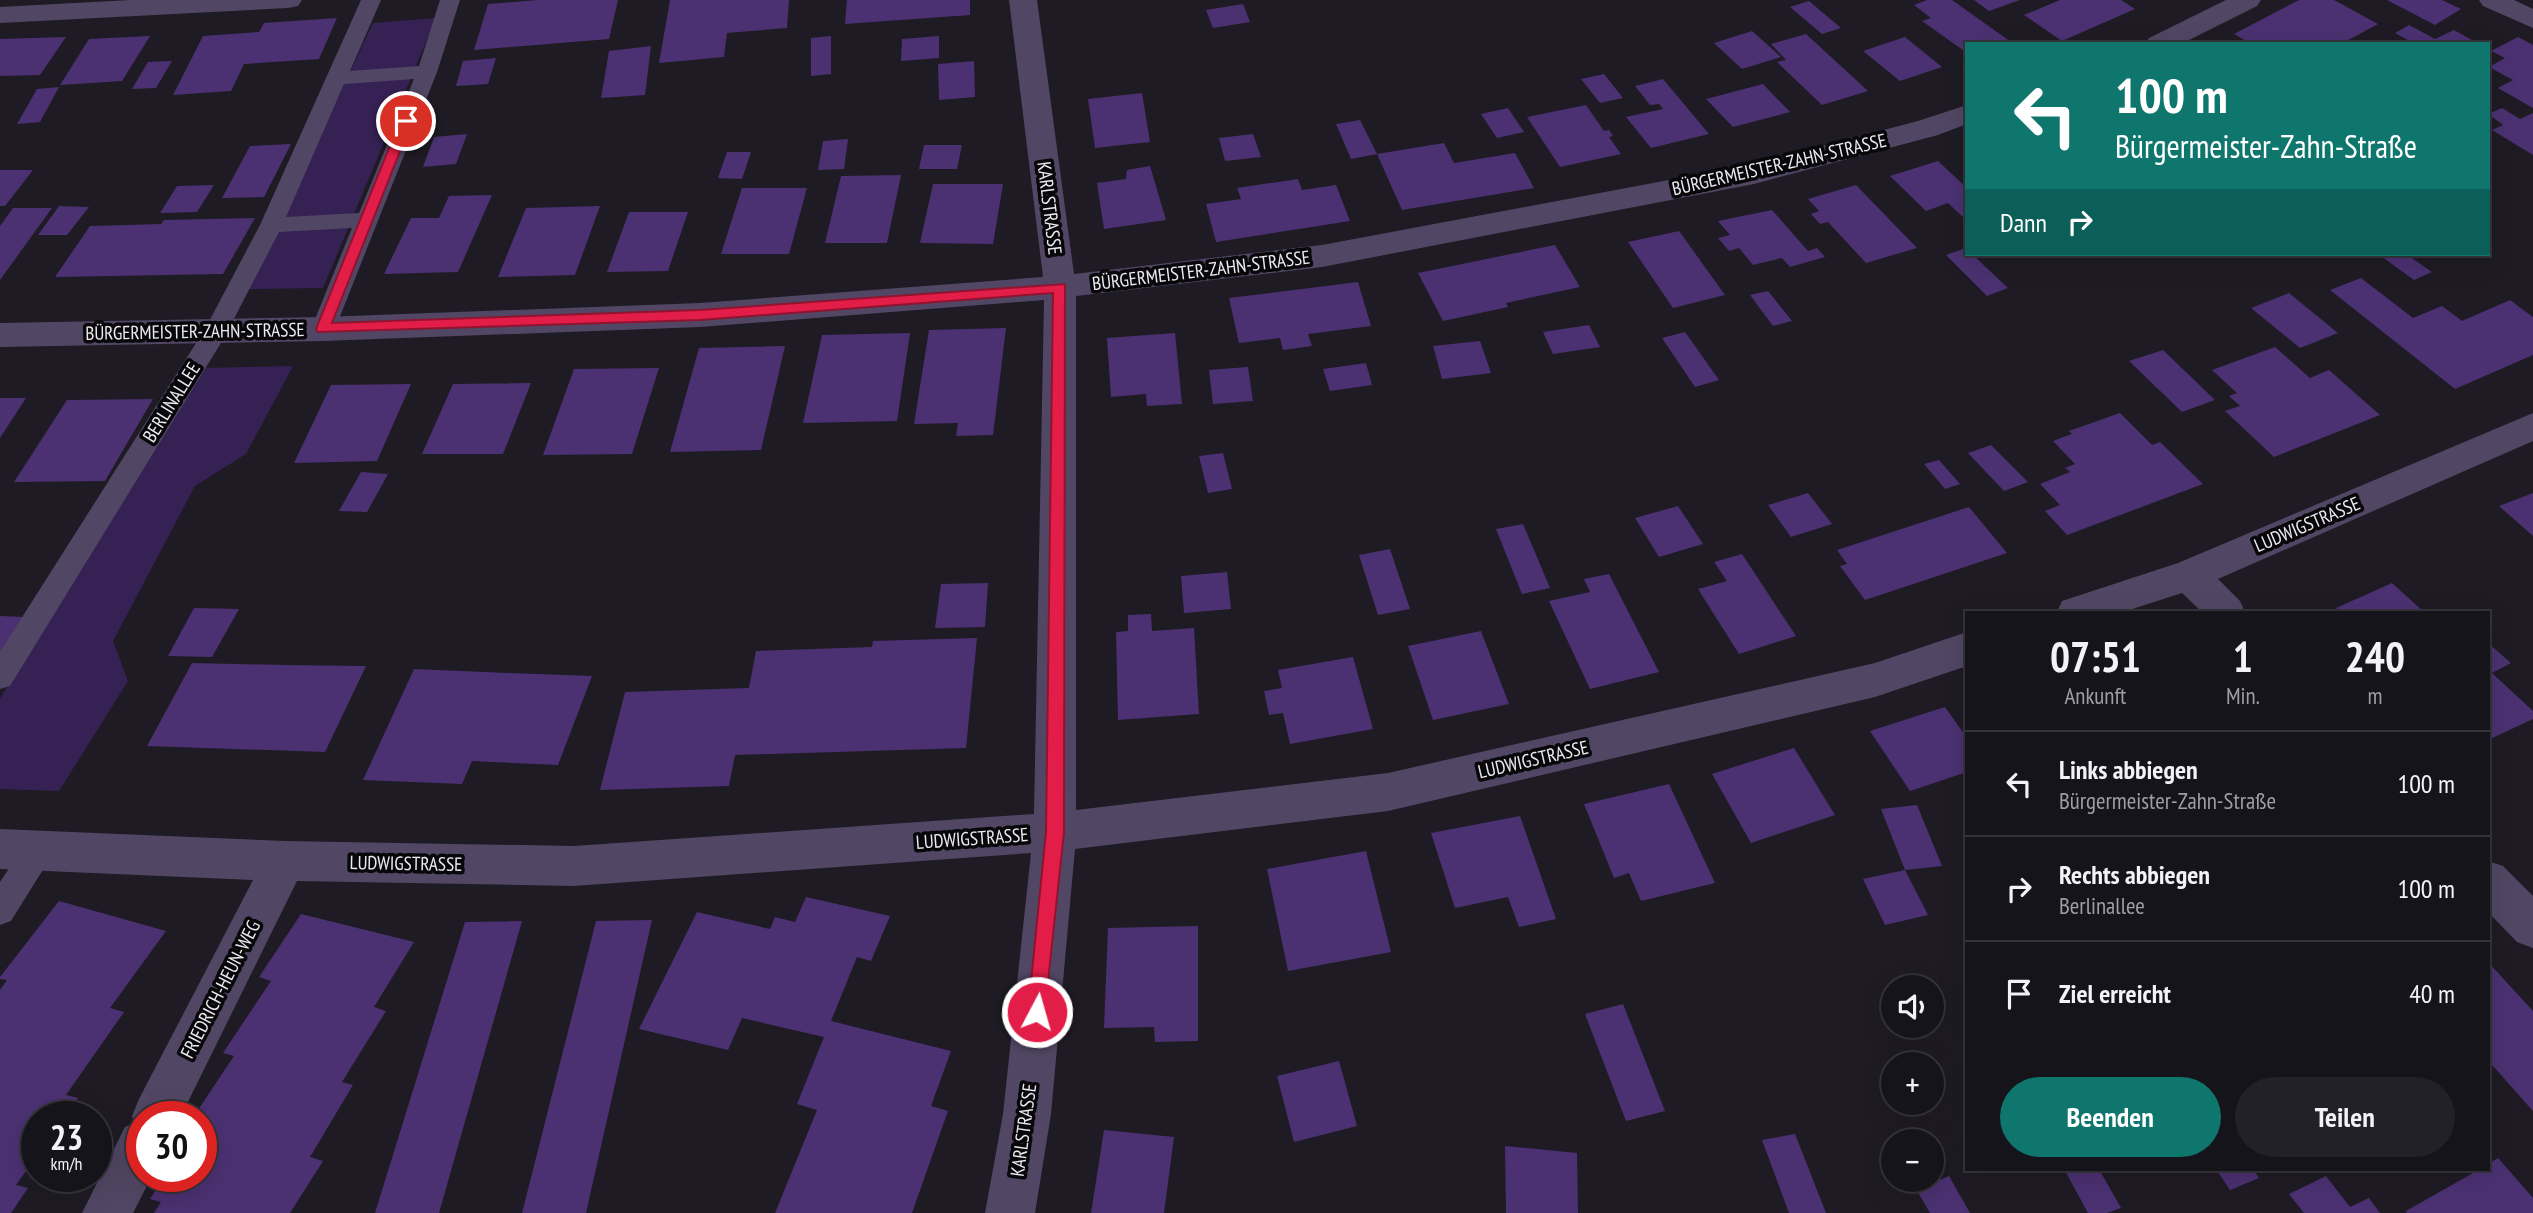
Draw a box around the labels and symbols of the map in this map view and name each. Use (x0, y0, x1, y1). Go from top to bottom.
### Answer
pin (376, 91, 436, 151)
street label: BÜRGERMEISTER-ZAHN-STRASSE (1669, 128, 1889, 200)
street label: KARLSTRASSE (1032, 160, 1068, 256)
street label: BÜRGERMEISTER-ZAHN-STRASSE (1091, 245, 1311, 295)
street label: BÜRGERMEISTER-ZAHN-STRASSE (85, 317, 305, 345)
street label: BERLINALLEE (137, 358, 205, 446)
street label: LUDWIGSTRASSE (2250, 491, 2364, 557)
street label: LUDWIGSTRASSE (1475, 735, 1591, 783)
street label: LUDWIGSTRASSE (915, 822, 1029, 854)
street label: LUDWIGSTRASSE (349, 850, 463, 876)
street label: FRIEDRICH-HEUN-WEG (175, 916, 265, 1062)
position arrow (1000, 975, 1074, 1049)
street label: KARLSTRASSE (1005, 1082, 1041, 1178)
speed limit sign: 30 (126, 1101, 217, 1192)

